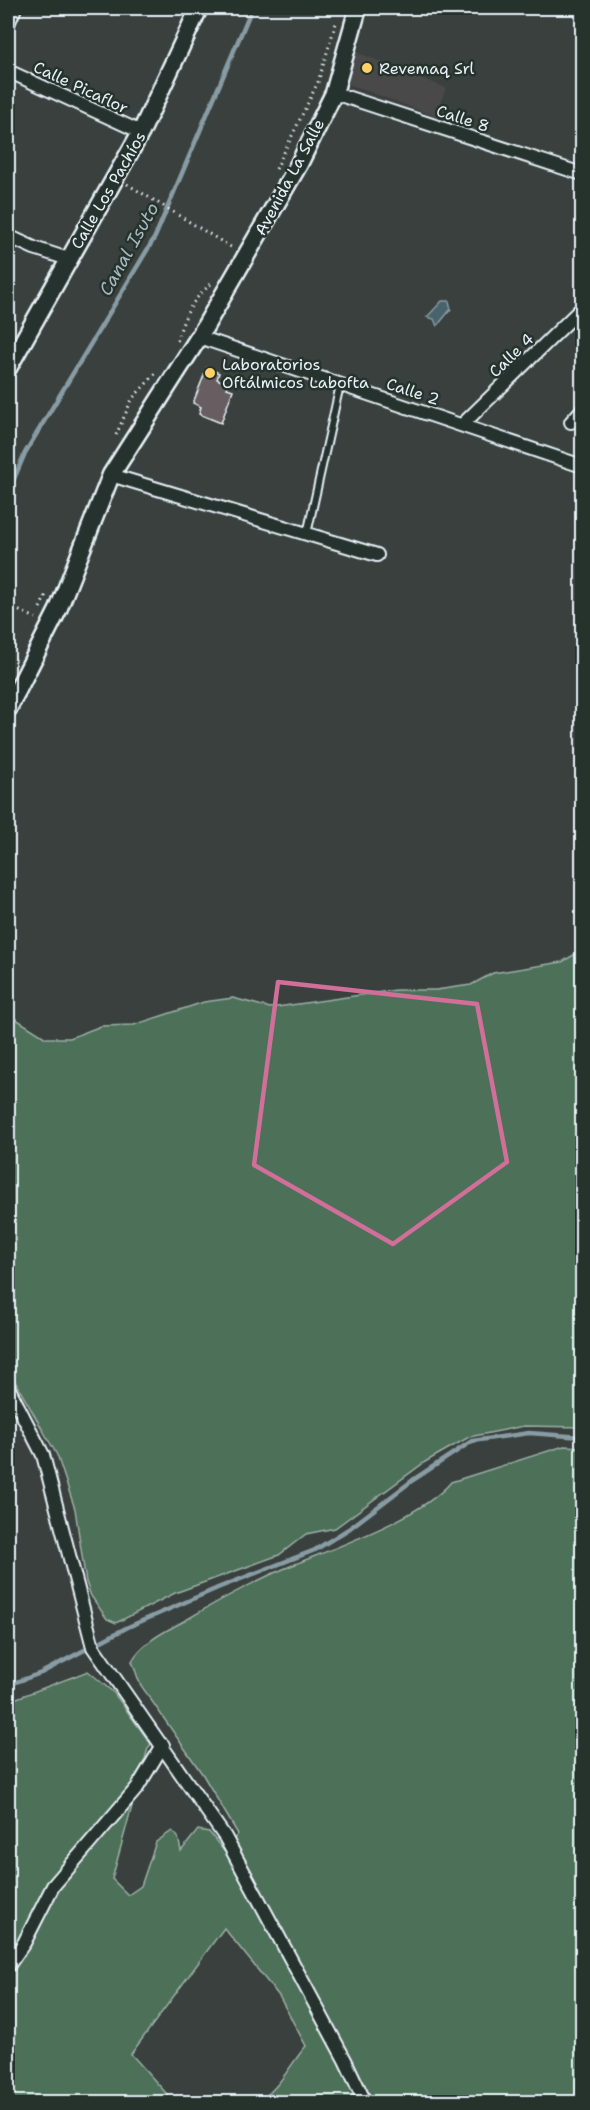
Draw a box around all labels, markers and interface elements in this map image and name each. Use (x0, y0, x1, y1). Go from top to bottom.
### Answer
street label: Calle Picaflor (30, 56, 132, 119)
place label: Revemaq Srl (379, 58, 475, 79)
marker: Revemaq Srl (360, 61, 374, 75)
street label: Calle 8 (434, 100, 492, 137)
street label: Avenida La Salle (250, 115, 329, 239)
street label: Calle Los Pachíos (66, 128, 151, 253)
water label: Canal Isuto (94, 198, 164, 300)
street label: Calle 4 (484, 329, 538, 382)
place label: Laboratorios Oftálmicos Labofta (222, 354, 369, 393)
marker: Laboratorios Oftálmicos Labofta (203, 366, 217, 380)
street label: Calle 2 (384, 373, 442, 410)

